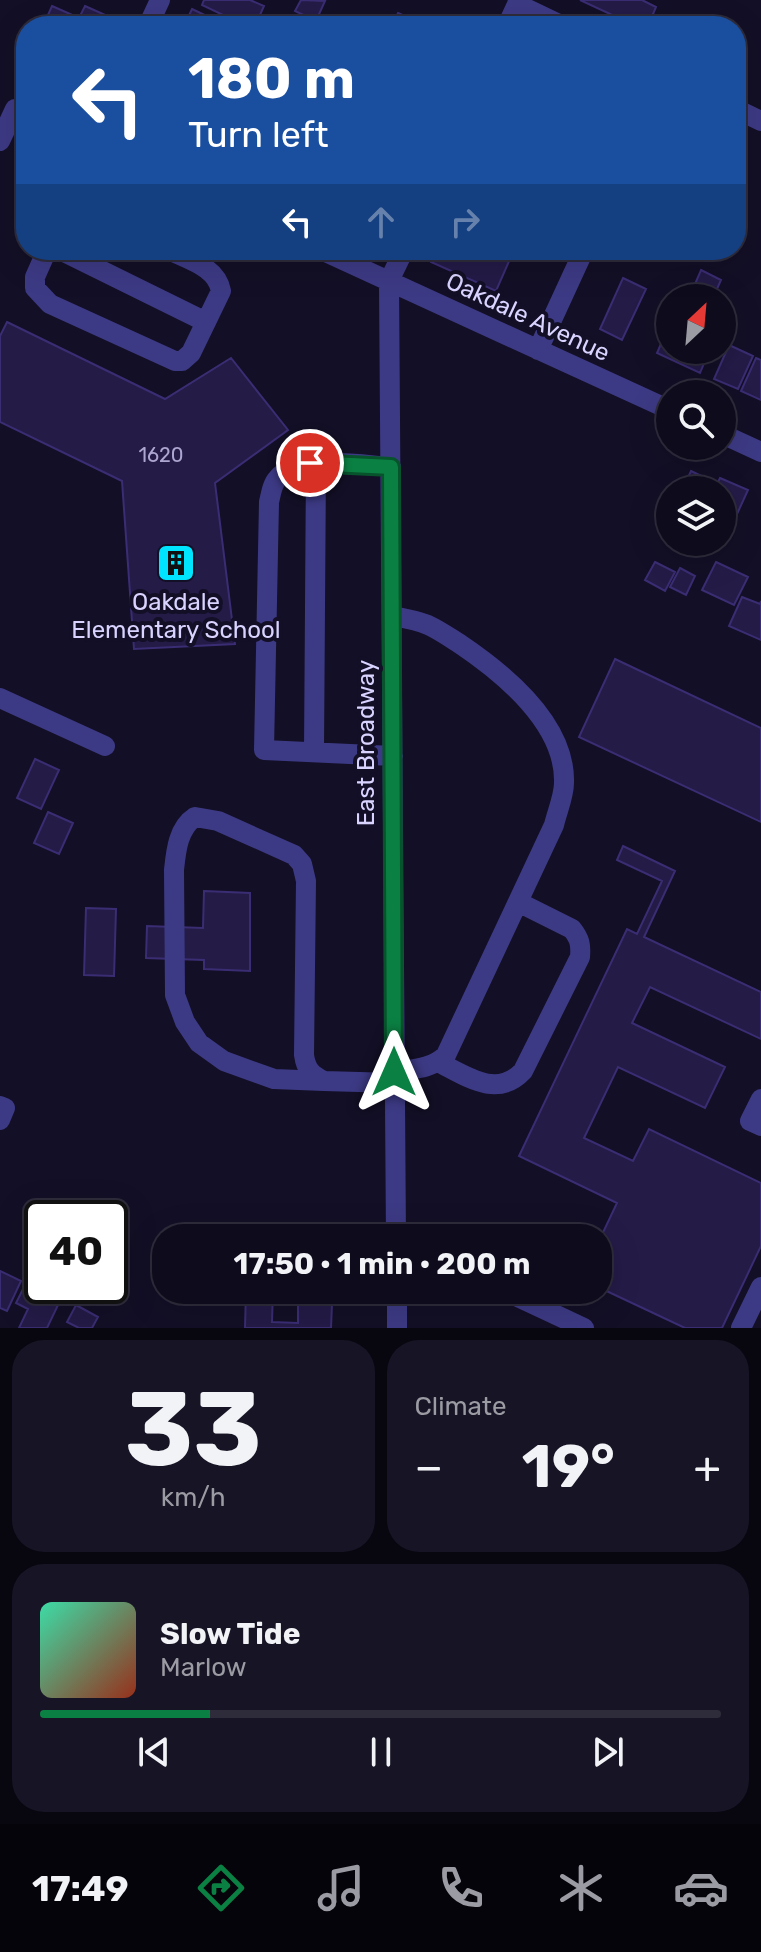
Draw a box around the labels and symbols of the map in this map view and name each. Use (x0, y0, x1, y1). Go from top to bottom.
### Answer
street label: Oakdale Avenue (442, 267, 614, 367)
north arrow (656, 284, 736, 364)
pin (276, 429, 344, 497)
house number: 1620 (138, 443, 184, 467)
building icon: Oakdale Elementary School (155, 542, 197, 584)
place label: Oakdale Elementary School (71, 588, 281, 644)
street label: East Broadway (352, 660, 380, 826)
position arrow (352, 1030, 436, 1114)
speed limit sign: 40 (24, 1200, 128, 1304)

